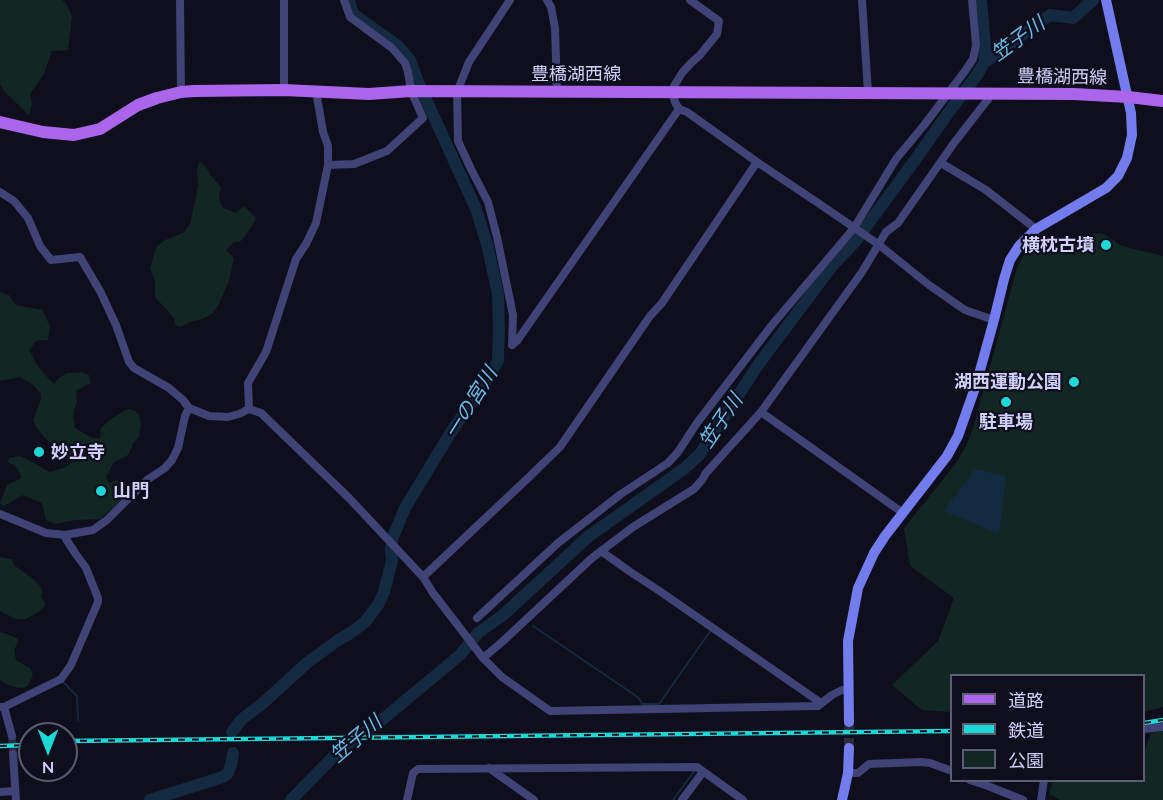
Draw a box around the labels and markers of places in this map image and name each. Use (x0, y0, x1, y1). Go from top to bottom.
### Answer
place label: 横枕古墳 (1022, 234, 1094, 256)
marker: 横枕古墳 (1099, 238, 1113, 252)
place label: 湖西運動公園 (954, 371, 1062, 393)
marker: 湖西運動公園 (1067, 375, 1081, 389)
marker: 駐車場 (999, 395, 1013, 409)
place label: 駐車場 (979, 411, 1033, 433)
place label: 妙立寺 (51, 441, 105, 463)
marker: 妙立寺 (32, 445, 46, 459)
place label: 山門 (113, 480, 149, 502)
marker: 山門 (94, 484, 108, 498)

